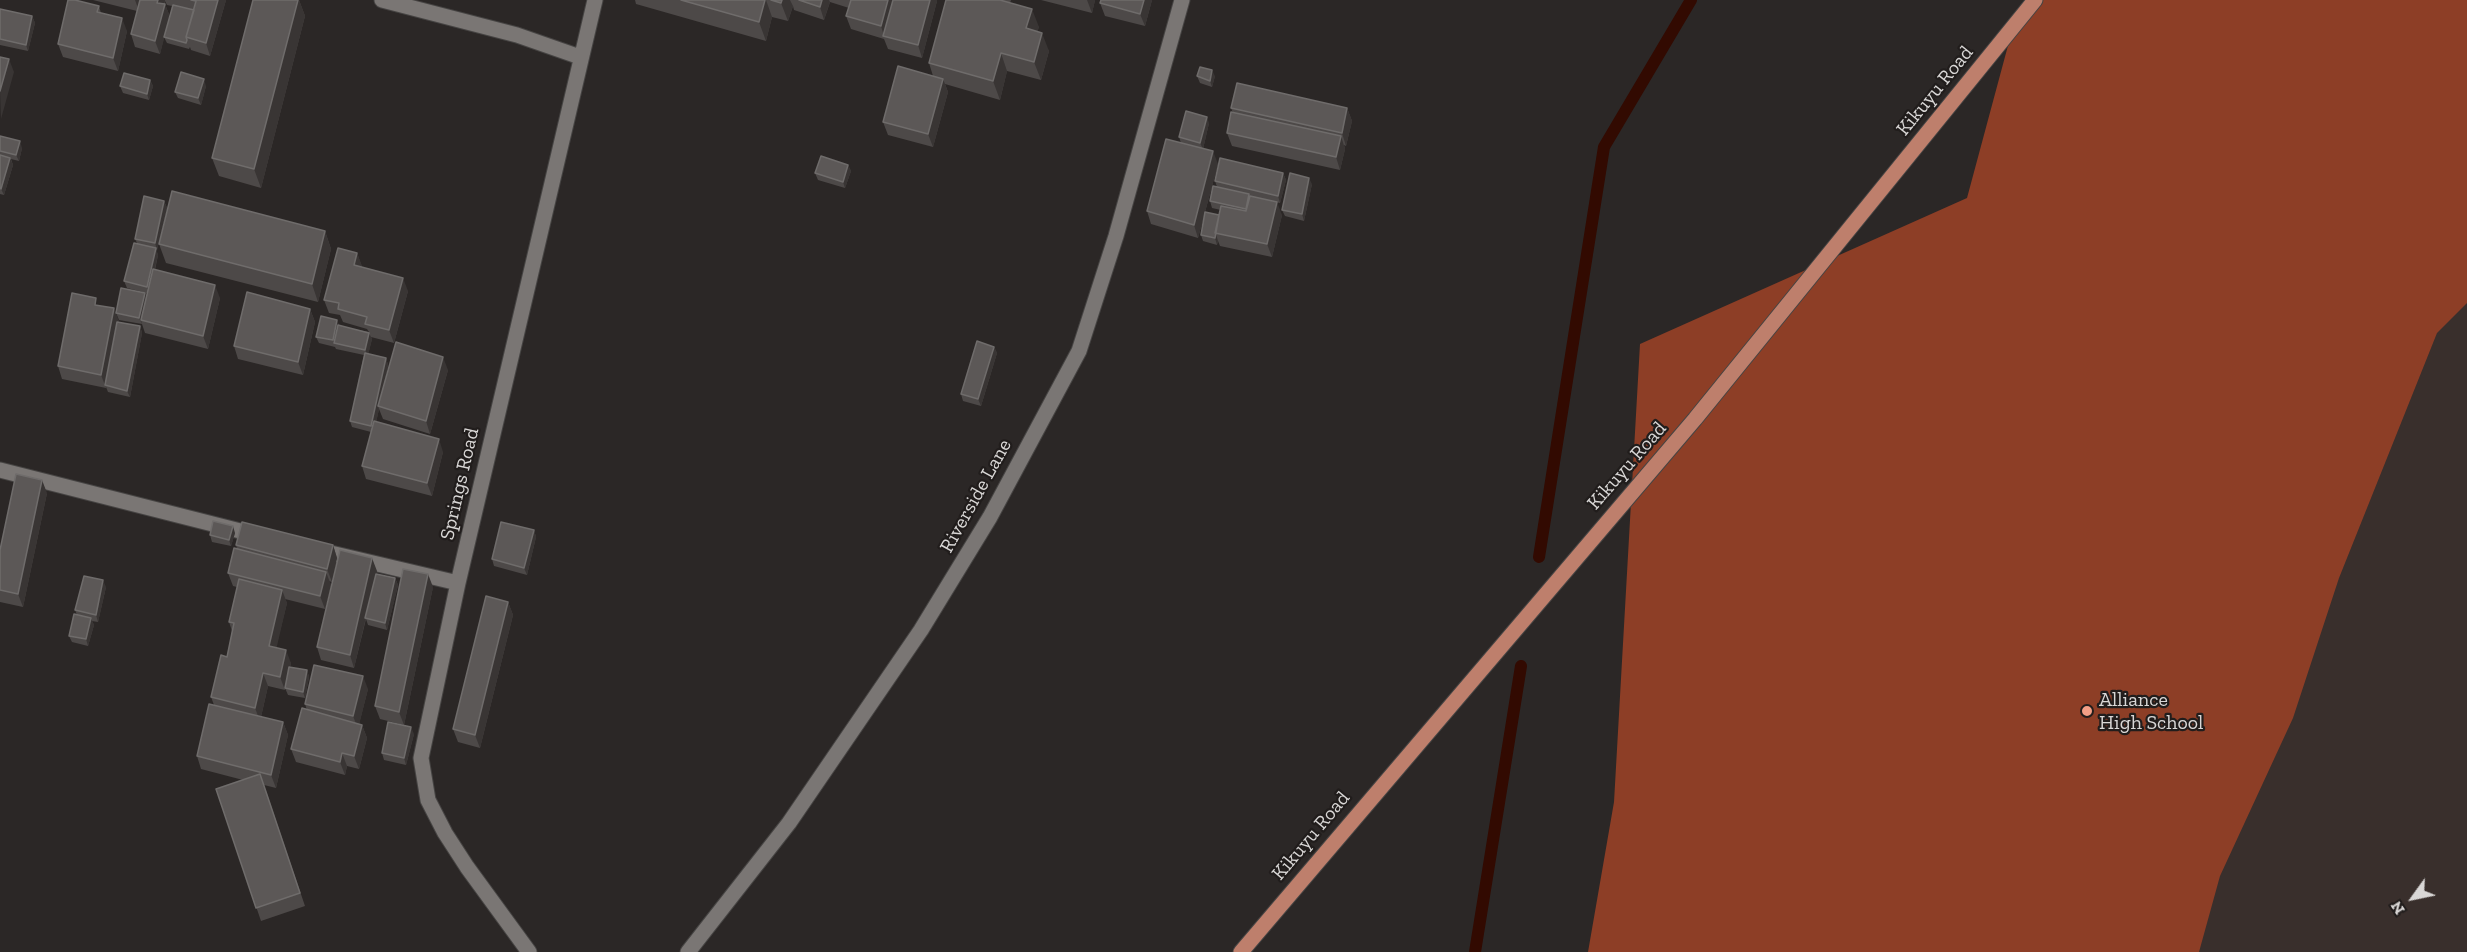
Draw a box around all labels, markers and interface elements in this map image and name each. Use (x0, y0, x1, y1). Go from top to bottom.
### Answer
street label: Kikuyu Road (1891, 41, 1979, 141)
street label: Kikuyu Road (1582, 417, 1672, 515)
street label: Springs Road (435, 426, 485, 542)
street label: Riverside Lane (935, 435, 1017, 557)
place label: Alliance High School (2099, 688, 2203, 735)
marker: Alliance High School (2080, 704, 2094, 718)
street label: Kikuyu Road (1267, 787, 1355, 885)
north arrow (2383, 868, 2443, 928)
text: N (2386, 898, 2409, 918)

